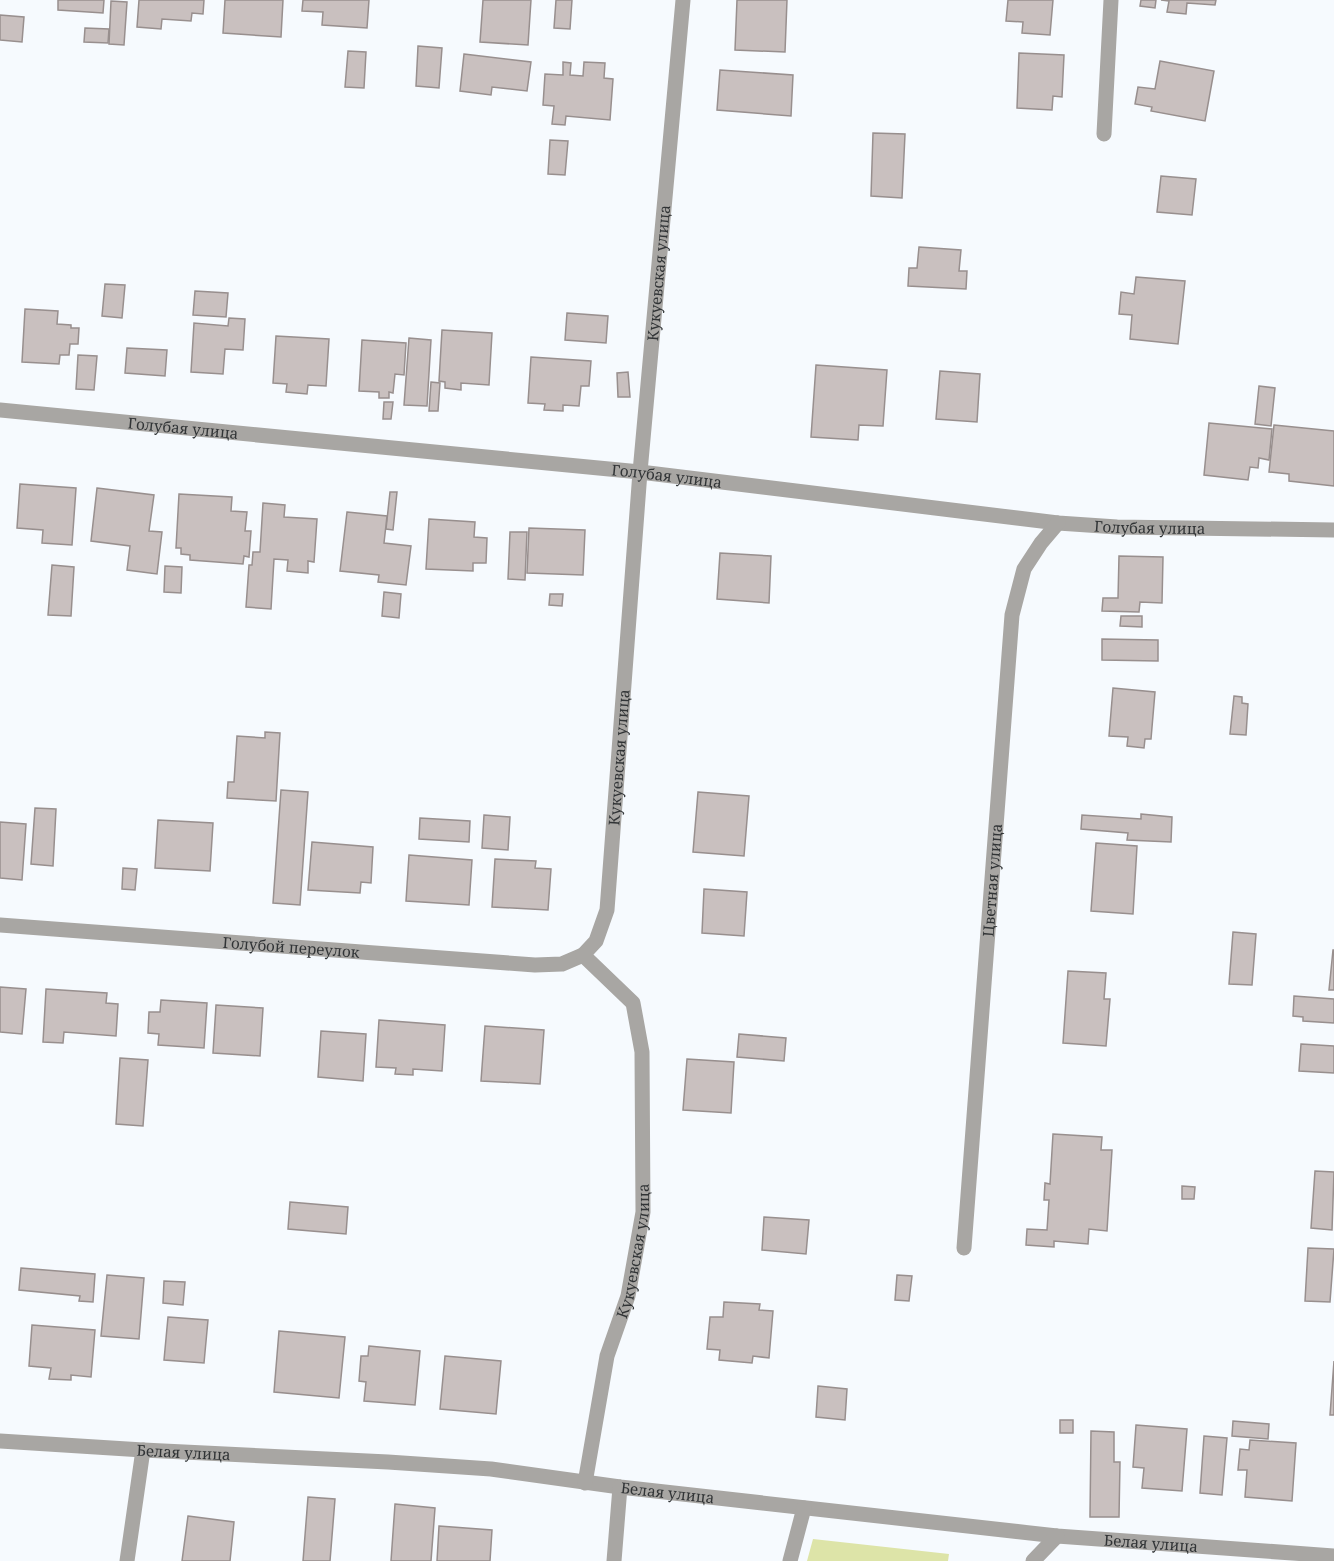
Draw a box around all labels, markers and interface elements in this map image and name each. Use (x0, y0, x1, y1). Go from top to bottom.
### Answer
street label: Кукуевская улица (642, 204, 674, 342)
street label: Голубая улица (127, 412, 239, 443)
street label: Голубая улица (611, 459, 723, 492)
street label: Голубая улица (1094, 515, 1205, 538)
street label: Кукуевская улица (603, 688, 634, 826)
street label: Цветная улица (978, 823, 1006, 937)
street label: Голубой переулок (222, 932, 360, 962)
street label: Кукуевская улица (611, 1183, 653, 1321)
street label: Белая улица (136, 1440, 231, 1464)
street label: Белая улица (620, 1477, 716, 1508)
street label: Белая улица (1103, 1529, 1199, 1556)

